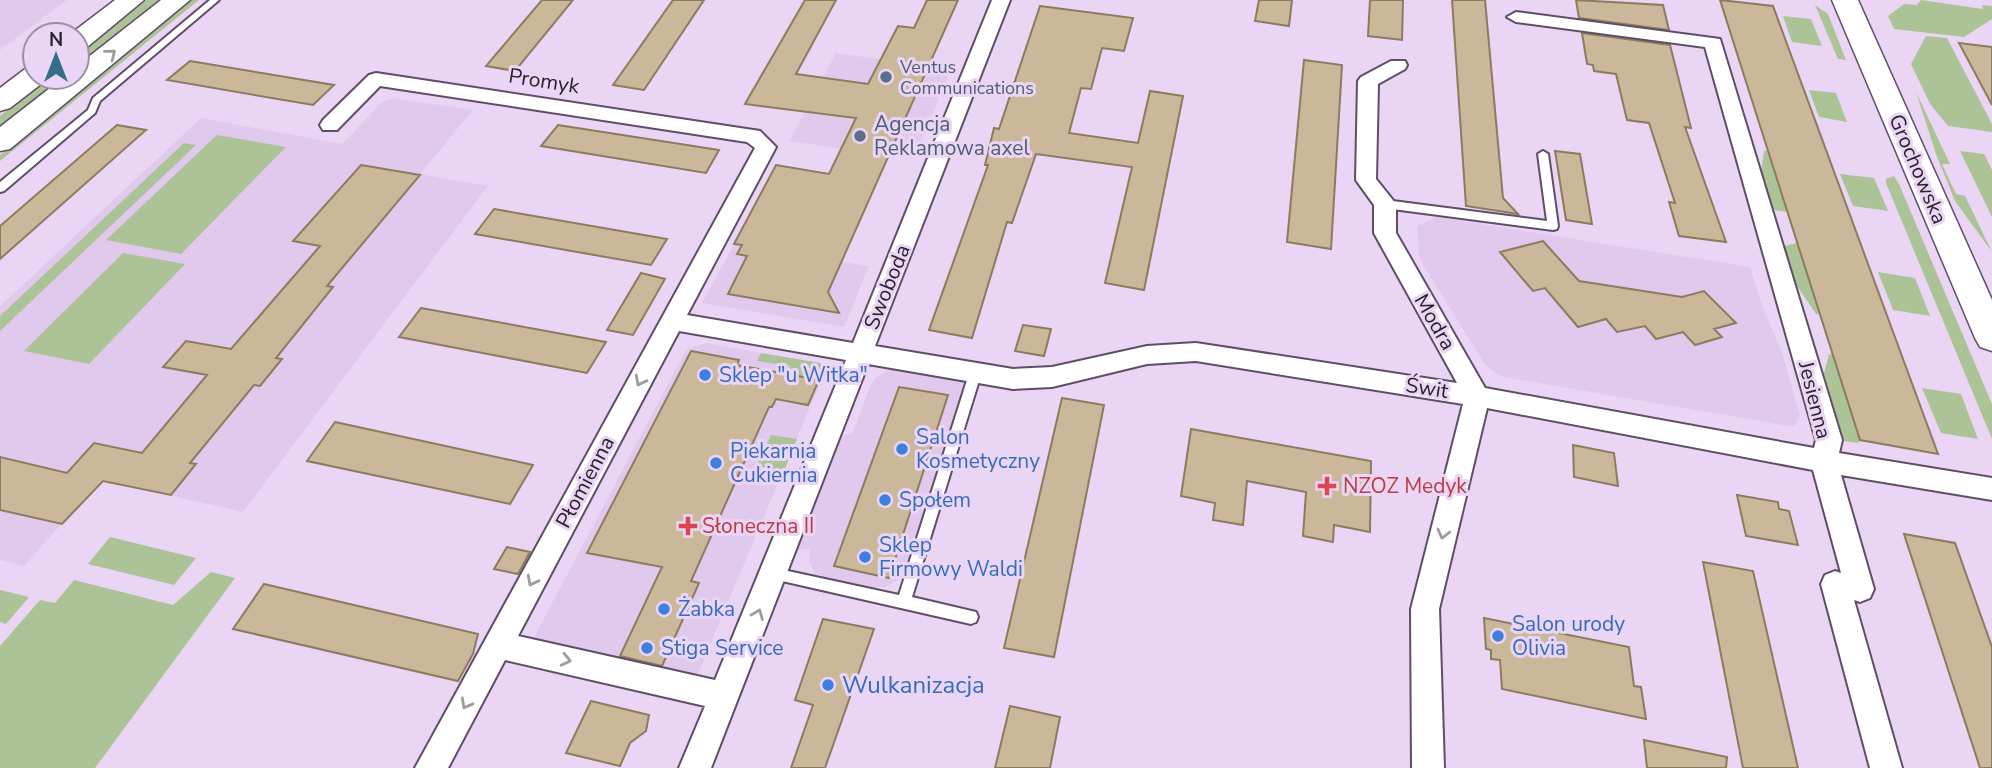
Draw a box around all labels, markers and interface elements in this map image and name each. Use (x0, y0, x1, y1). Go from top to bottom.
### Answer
north arrow (21, 21, 91, 91)
text: N (49, 27, 63, 53)
one-way arrow (102, 50, 115, 62)
place label: Ventus Communications (899, 55, 1034, 100)
street label: Promyk (507, 62, 582, 100)
marker: Ventus Communications (878, 69, 894, 85)
place label: Agencja Reklamowa axel (874, 110, 1030, 162)
street label: Grochowska (1882, 110, 1954, 228)
marker: Agencja Reklamowa axel (852, 128, 868, 144)
street label: Swoboda (857, 240, 917, 334)
street label: Modra (1408, 289, 1462, 355)
street label: Jesienna (1792, 357, 1838, 442)
place label: Sklep "u Witka" (719, 361, 868, 389)
marker: Sklep "u Witka" (697, 367, 713, 383)
street label: Świt (1404, 371, 1451, 405)
one-way arrow (635, 374, 648, 386)
place label: Salon Kosmetyczny (916, 423, 1040, 475)
street label: Płomienna (549, 431, 621, 533)
place label: Piekarnia Cukiernia (730, 437, 818, 489)
marker: Salon Kosmetyczny (894, 441, 910, 457)
marker: Piekarnia Cukiernia (708, 455, 724, 471)
place label: NZOZ Medyk (1343, 472, 1467, 500)
marker: NZOZ Medyk (1317, 476, 1337, 496)
place label: Społem (899, 486, 971, 514)
marker: Społem (877, 492, 893, 508)
place label: Słoneczna II (702, 512, 814, 540)
marker: Słoneczna II (680, 518, 696, 534)
one-way arrow (1437, 528, 1451, 540)
place label: Sklep Firmowy Waldi (879, 531, 1023, 583)
marker: Sklep Firmowy Waldi (857, 549, 873, 565)
one-way arrow (527, 574, 540, 586)
place label: Żabka (678, 595, 735, 623)
marker: Żabka (656, 601, 672, 617)
one-way arrow (749, 609, 763, 621)
place label: Salon urody Olivia (1512, 610, 1625, 662)
marker: Salon urody Olivia (1490, 628, 1506, 644)
place label: Stiga Service (661, 634, 784, 662)
marker: Stiga Service (639, 640, 655, 656)
one-way arrow (560, 651, 572, 666)
place label: Wulkanizacja (842, 669, 985, 701)
marker: Wulkanizacja (820, 677, 836, 693)
one-way arrow (461, 697, 474, 710)

